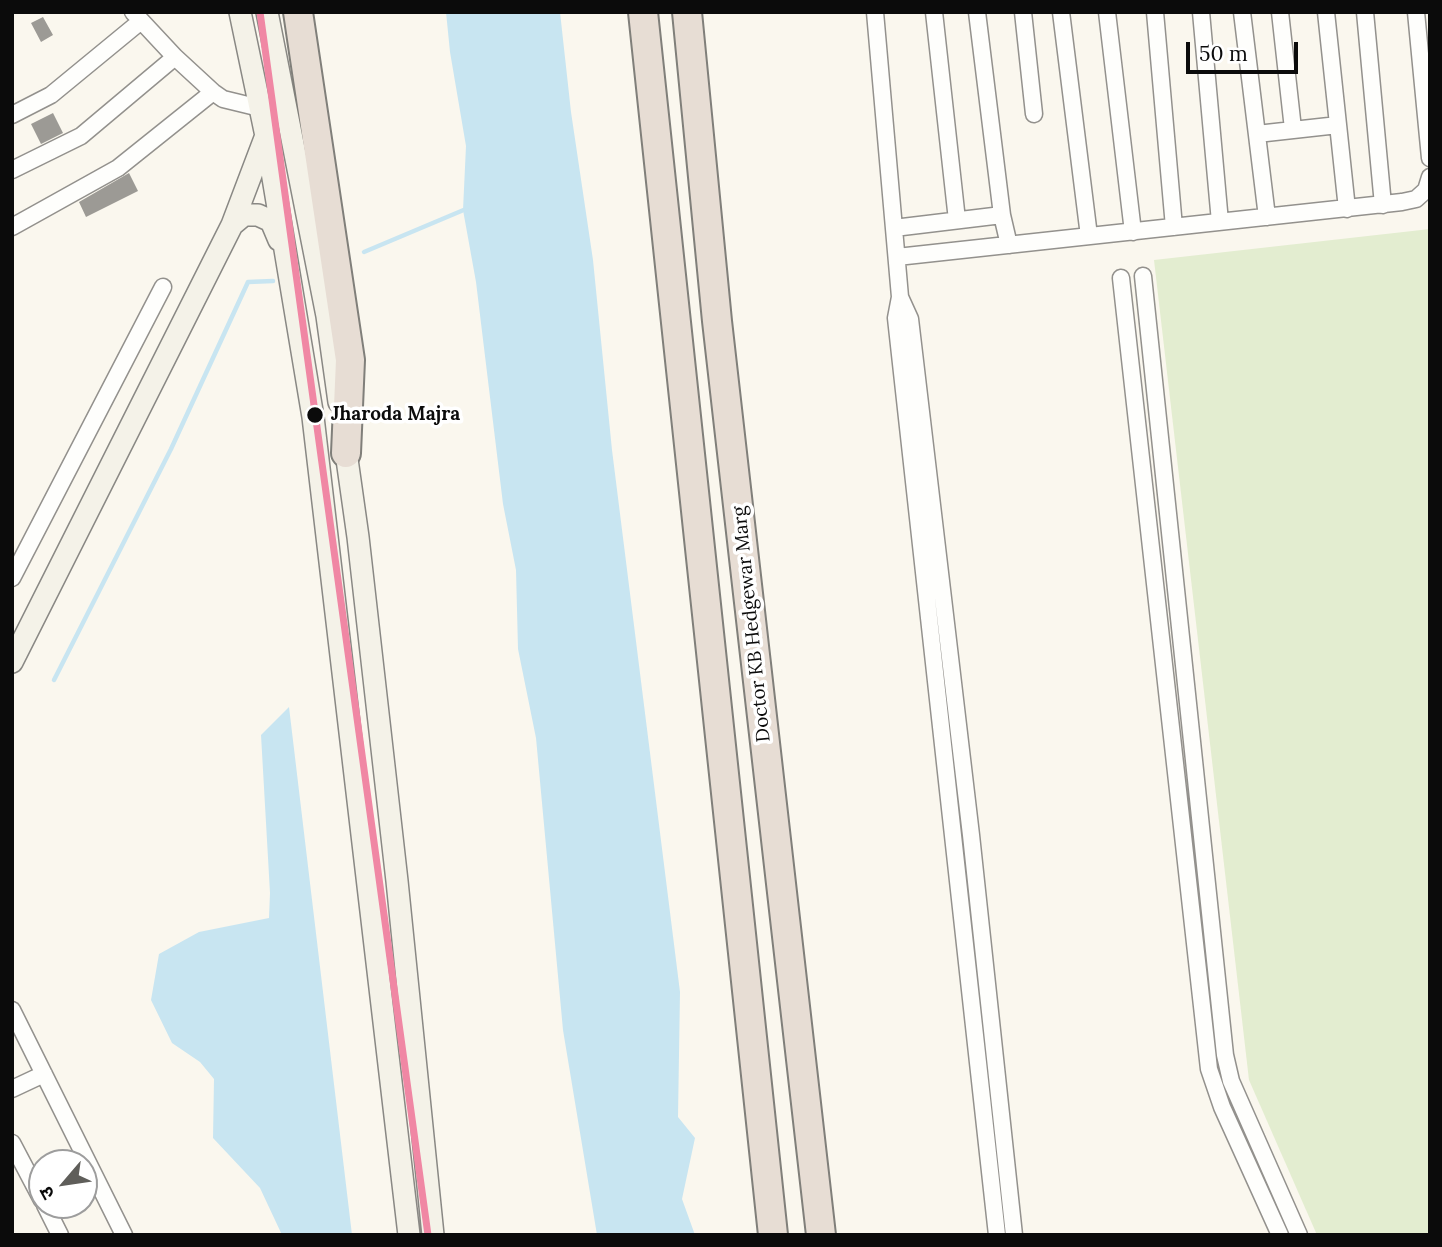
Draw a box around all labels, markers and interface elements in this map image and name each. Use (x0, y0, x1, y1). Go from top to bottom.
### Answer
scale bar (1190, 28, 1302, 72)
text: 50 m (1199, 40, 1248, 67)
place label: Jharoda Majra (331, 404, 460, 426)
marker: Jharoda Majra (305, 405, 325, 425)
street label: Doctor KB Hedgewar Marg (728, 505, 776, 743)
north arrow (28, 1149, 98, 1219)
text: उ (33, 1183, 60, 1204)

